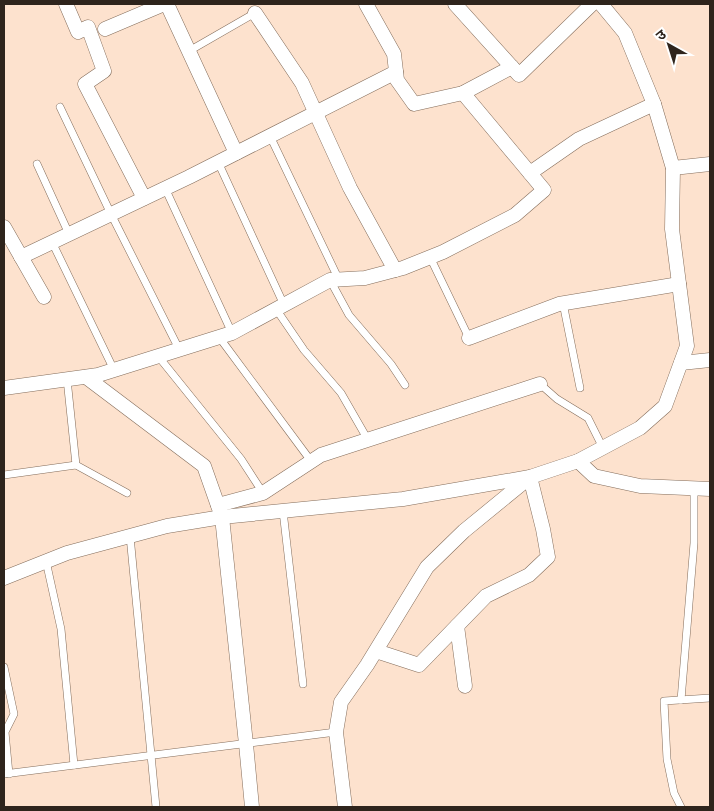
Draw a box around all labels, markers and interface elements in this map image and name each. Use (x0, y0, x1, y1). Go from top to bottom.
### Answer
north arrow (644, 20, 694, 70)
text: उ (652, 25, 670, 44)

